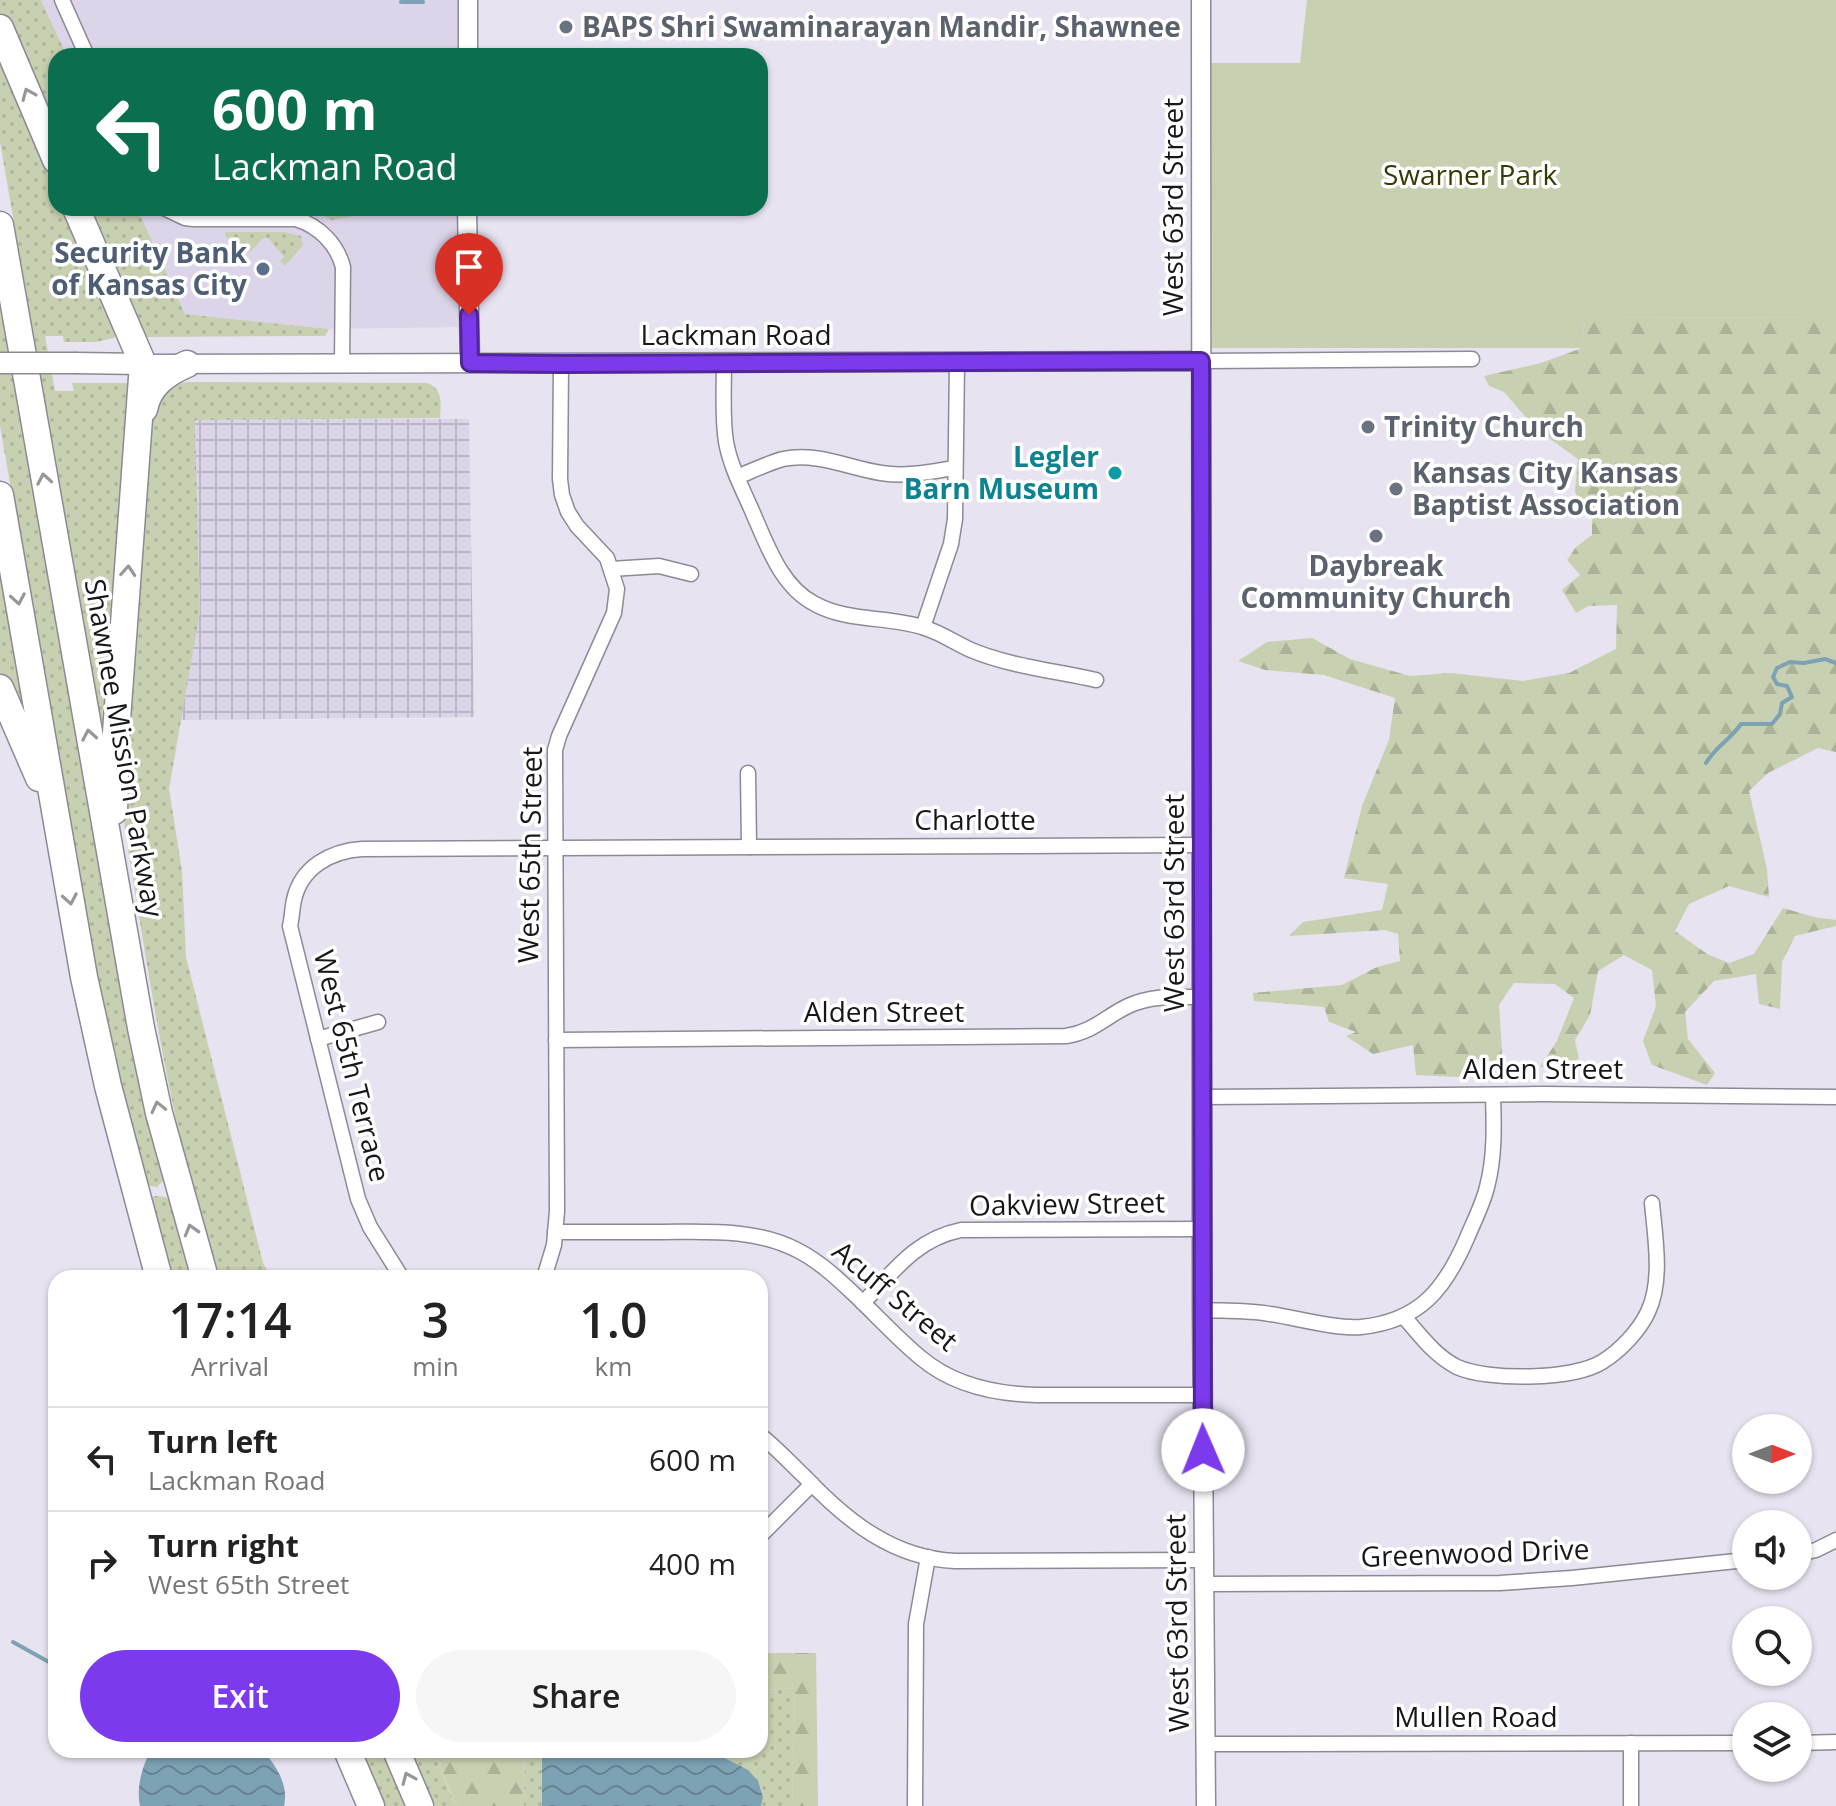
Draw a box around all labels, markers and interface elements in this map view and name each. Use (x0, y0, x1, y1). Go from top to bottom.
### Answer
place label: BAPS Shri Swaminarayan Mandir, Shawnee (582, 7, 1181, 45)
marker: BAPS Shri Swaminarayan Mandir, Shawnee (557, 18, 575, 36)
text: 600 m (212, 70, 378, 146)
icon: left (80, 80, 184, 184)
one-way arrow (21, 88, 38, 102)
street label: West 63rd Street (1153, 98, 1191, 316)
text: Lackman Road (212, 142, 458, 191)
park label: Swarner Park (1383, 155, 1557, 193)
place label: Security Bank of Kansas City (51, 233, 248, 303)
pin (435, 233, 503, 315)
icon: arrive (447, 245, 491, 289)
marker: Security Bank of Kansas City (254, 260, 272, 278)
street label: Lackman Road (640, 315, 832, 353)
place label: Trinity Church (1384, 407, 1584, 445)
marker: Trinity Church (1359, 418, 1377, 436)
place label: Legler Barn Museum (904, 437, 1099, 507)
place label: Kansas City Kansas Baptist Association (1412, 453, 1680, 523)
marker: Legler Barn Museum (1106, 464, 1124, 482)
one-way arrow (37, 472, 54, 485)
marker: Kansas City Kansas Baptist Association (1387, 480, 1405, 498)
marker: Daybreak Community Church (1367, 527, 1385, 545)
place label: Daybreak Community Church (1240, 546, 1512, 616)
one-way arrow (119, 565, 136, 578)
street label: Shawnee Mission Parkway (77, 576, 174, 921)
one-way arrow (9, 592, 26, 606)
one-way arrow (81, 728, 98, 741)
street label: West 65th Street (508, 746, 550, 964)
street label: West 63rd Street (1154, 794, 1192, 1012)
street label: Charlotte (914, 800, 1036, 838)
one-way arrow (61, 892, 78, 906)
street label: West 65th Terrace (306, 946, 400, 1186)
street label: Alden Street (804, 992, 964, 1030)
street label: Alden Street (1463, 1049, 1623, 1087)
one-way arrow (150, 1100, 167, 1114)
street label: Oakview Street (969, 1182, 1165, 1224)
one-way arrow (184, 1224, 200, 1238)
street label: Acuff Street (825, 1232, 966, 1359)
text: 17:14 (169, 1287, 292, 1352)
text: 3 (422, 1287, 449, 1352)
text: 1.0 (579, 1287, 647, 1352)
text: Arrival (191, 1348, 269, 1384)
text: min (412, 1348, 459, 1384)
text: km (594, 1348, 632, 1384)
position arrow (1161, 1408, 1245, 1492)
north arrow (1732, 1414, 1812, 1494)
map controls (1732, 1414, 1812, 1782)
text: Turn left (148, 1421, 278, 1462)
icon: left (80, 1437, 124, 1481)
text: 600 m (649, 1439, 736, 1480)
text: Lackman Road (148, 1462, 325, 1498)
button: sound (1732, 1510, 1812, 1590)
street label: West 63rd Street (1155, 1514, 1197, 1732)
text: Turn right (148, 1525, 299, 1566)
street label: Greenwood Drive (1360, 1529, 1590, 1575)
icon: right (80, 1541, 124, 1585)
text: 400 m (649, 1543, 736, 1584)
text: West 65th Street (148, 1566, 349, 1602)
button: search (1732, 1606, 1812, 1686)
button: Exit (80, 1650, 400, 1742)
button: Share (416, 1650, 736, 1742)
street label: Mullen Road (1394, 1697, 1558, 1735)
button: layers (1732, 1702, 1812, 1782)
one-way arrow (402, 1772, 418, 1786)

